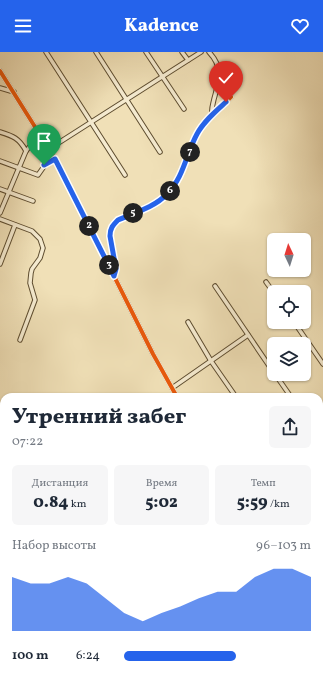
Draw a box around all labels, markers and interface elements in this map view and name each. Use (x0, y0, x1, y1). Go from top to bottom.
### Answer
text: Kadence (124, 14, 199, 39)
icon: menu (12, 15, 34, 37)
icon: heart (289, 15, 311, 37)
pin (209, 61, 243, 102)
icon: check (215, 67, 237, 89)
pin (27, 124, 61, 165)
icon: arrive (33, 130, 55, 152)
pin: 7 (180, 142, 200, 162)
text: 7 (187, 144, 193, 159)
pin: 6 (160, 181, 180, 201)
text: 6 (167, 183, 173, 198)
pin: 5 (123, 203, 143, 223)
text: 5 (130, 205, 136, 220)
pin: 2 (79, 216, 99, 236)
text: 2 (86, 218, 92, 233)
north arrow (267, 233, 311, 277)
map controls (267, 233, 311, 381)
pin: 3 (99, 255, 119, 275)
text: 3 (106, 257, 112, 272)
button: locate (267, 285, 311, 329)
button: layers (267, 337, 311, 381)
text: Утренний забег (12, 402, 186, 433)
button: share (269, 406, 311, 448)
text: 07:22 (12, 433, 43, 451)
text: Дистанция (32, 476, 88, 491)
text: Время (146, 476, 177, 491)
text: Темп (251, 476, 276, 491)
text: 0.84 (33, 491, 68, 514)
text: 5:02 (145, 491, 178, 514)
text: 5:59 (237, 491, 268, 514)
text: km (68, 497, 86, 512)
text: /km (268, 497, 290, 512)
text: Набор высоты (12, 537, 96, 555)
text: 96–103 m (256, 537, 311, 555)
text: 100 m (12, 647, 49, 665)
text: 6:24 (76, 647, 100, 665)

